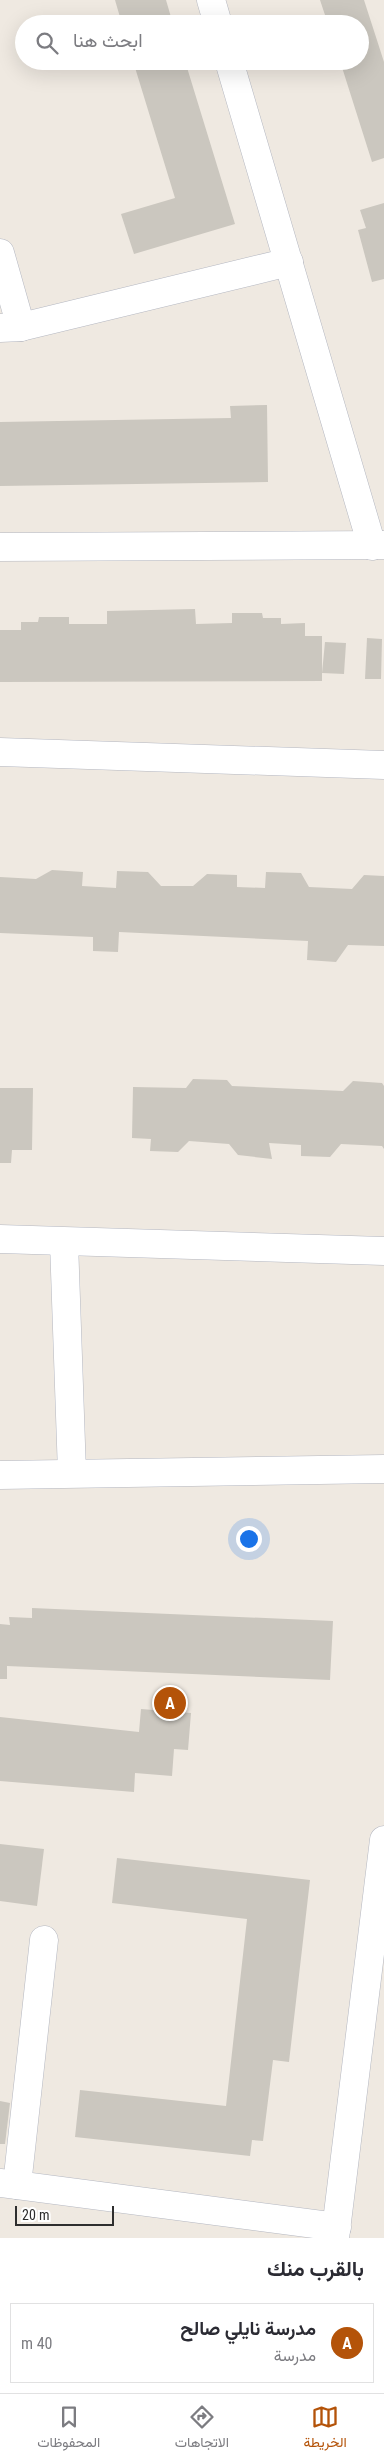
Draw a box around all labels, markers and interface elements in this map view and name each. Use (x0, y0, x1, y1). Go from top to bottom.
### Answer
search box (15, 15, 369, 70)
icon: search (33, 29, 61, 57)
text: ابحث هنا (73, 29, 143, 52)
your location (236, 1526, 262, 1552)
pin: A (154, 1684, 186, 1722)
scale bar (15, 2203, 114, 2226)
text: 20 m (22, 2207, 50, 2223)
text: بالقرب منك (267, 2257, 364, 2281)
text: مدرسة نايلي صالح (180, 2317, 316, 2340)
text: 40 m (21, 2334, 53, 2353)
text: A (342, 2334, 352, 2353)
text: مدرسة (274, 2346, 316, 2365)
tab: المحفوظات (37, 2403, 100, 2455)
tab: الاتجاهات (175, 2403, 229, 2455)
tab: الخريطة (303, 2403, 347, 2455)

